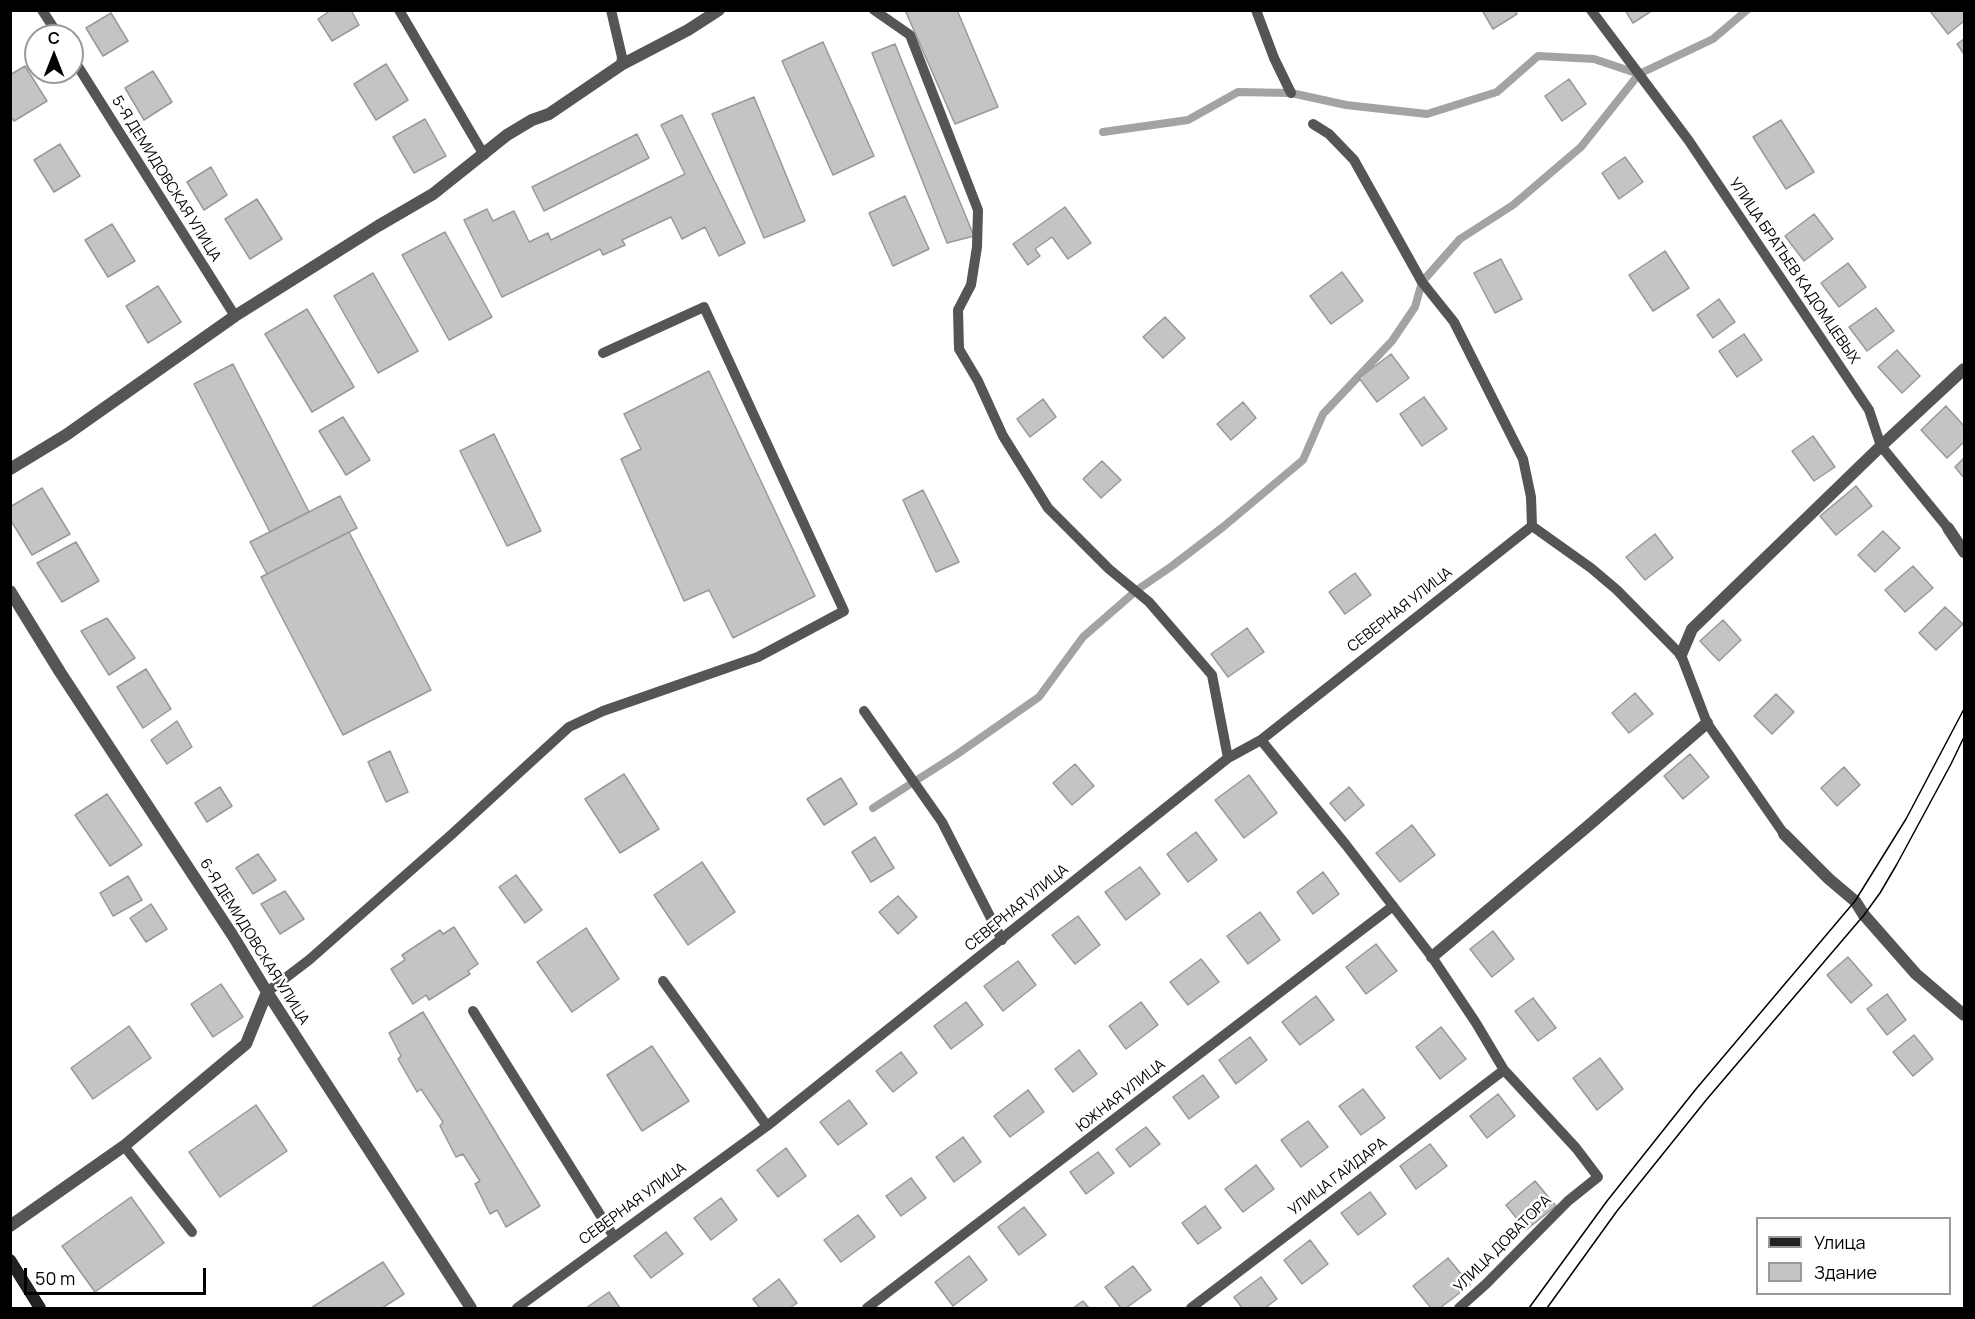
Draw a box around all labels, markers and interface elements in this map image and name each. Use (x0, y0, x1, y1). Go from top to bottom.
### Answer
north arrow (24, 24, 84, 84)
text: С (48, 27, 60, 49)
street label: 5-Я ДЕМИДОВСКАЯ УЛИЦА (108, 93, 224, 265)
street label: УЛИЦА БРАТЬЕВ КАДОМЦЕВЫХ (1725, 175, 1863, 367)
street label: СЕВЕРНАЯ УЛИЦА (1344, 564, 1456, 656)
street label: 6-Я ДЕМИДОВСКАЯ УЛИЦА (195, 856, 313, 1028)
street label: СЕВЕРНАЯ УЛИЦА (962, 861, 1072, 955)
street label: ЮЖНАЯ УЛИЦА (1073, 1056, 1169, 1136)
street label: УЛИЦА ГАЙДАРА (1285, 1134, 1391, 1220)
street label: СЕВЕРНАЯ УЛИЦА (576, 1159, 690, 1249)
street label: УЛИЦА ДОВАТОРА (1451, 1192, 1555, 1296)
legend (1756, 1217, 1951, 1295)
text: Улица (1814, 1230, 1866, 1254)
scale bar (27, 1256, 208, 1294)
text: Здание (1814, 1260, 1877, 1284)
text: 50 m (35, 1266, 75, 1290)

